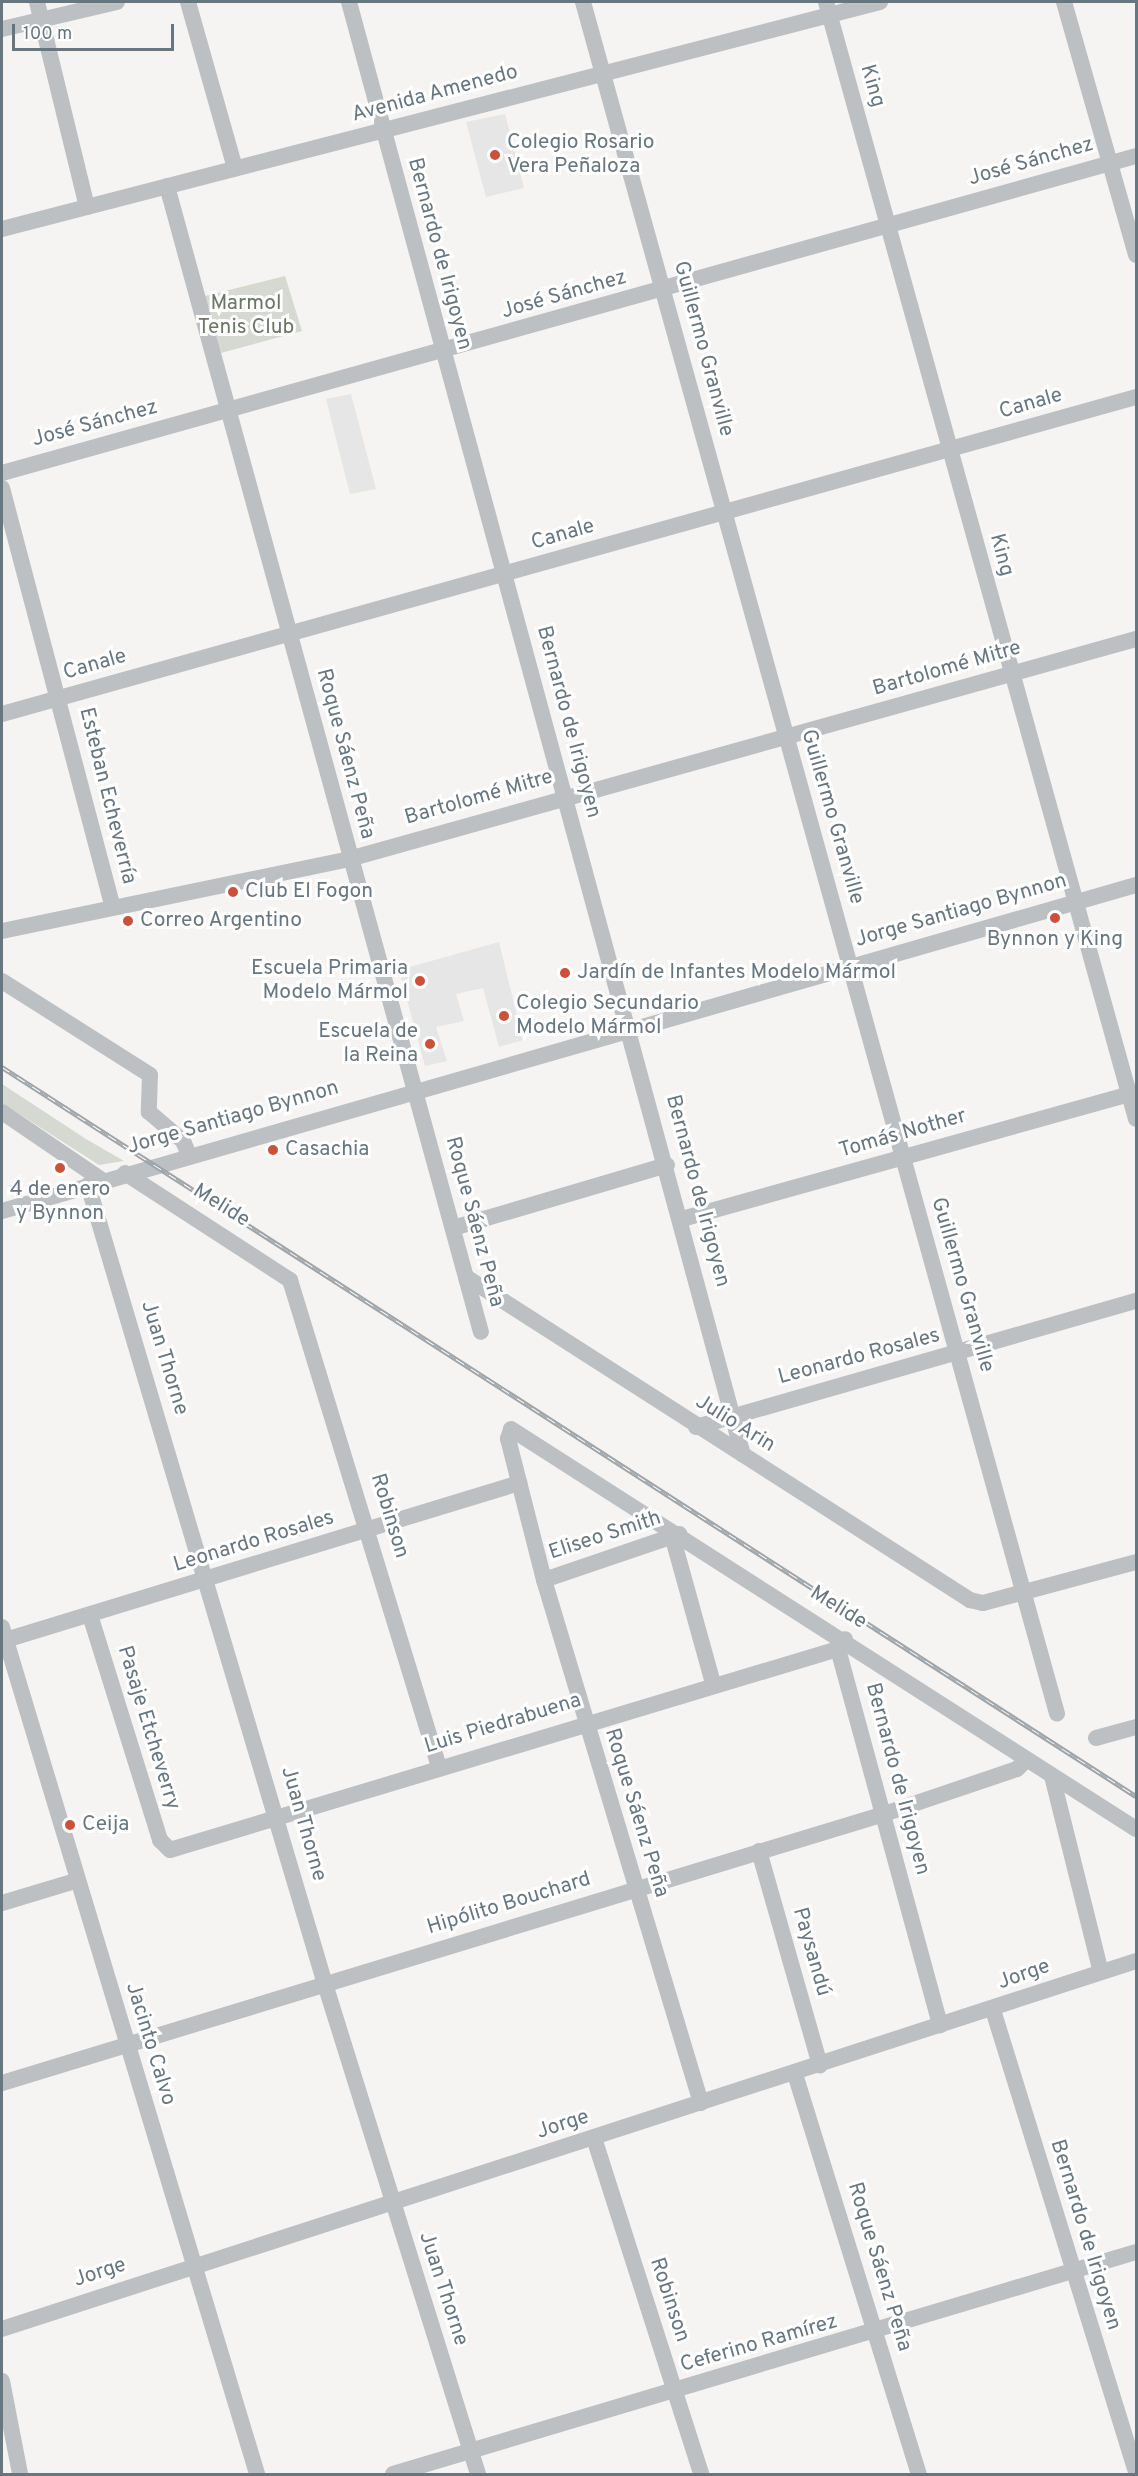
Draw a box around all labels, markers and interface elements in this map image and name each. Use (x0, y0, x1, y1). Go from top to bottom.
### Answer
scale bar (15, 12, 177, 50)
text: 100 m (23, 23, 72, 46)
street label: Avenida Amenedo (349, 60, 521, 128)
street label: King (854, 62, 890, 110)
place label: Colegio Rosario Vera Peñaloza (507, 130, 654, 180)
street label: José Sánchez (966, 132, 1096, 192)
marker: Colegio Rosario Vera Peñaloza (488, 148, 502, 162)
street label: Bernardo de Irigoyen (401, 155, 477, 353)
street label: Guillermo Granville (667, 259, 739, 439)
street label: José Sánchez (499, 265, 629, 325)
park label: Marmol Tenis Club (198, 291, 294, 341)
street label: Canale (996, 383, 1066, 425)
street label: José Sánchez (29, 395, 161, 453)
street label: Canale (528, 514, 598, 556)
street label: King (983, 531, 1019, 579)
street label: Bernardo de Irigoyen (530, 623, 606, 821)
street label: Bartolomé Mitre (870, 636, 1024, 702)
street label: Canale (60, 644, 130, 686)
street label: Roque Sáenz Peña (310, 666, 380, 842)
street label: Esteban Echeverría (73, 705, 141, 887)
street label: Guillermo Granville (795, 727, 869, 907)
street label: Bartolomé Mitre (402, 765, 556, 831)
street label: Jorge Santiago Bynnon (852, 869, 1070, 953)
place label: Club El Fogon (245, 879, 373, 905)
marker: Club El Fogon (226, 885, 240, 899)
place label: Correo Argentino (140, 908, 303, 934)
marker: Bynnon y King (1048, 911, 1062, 925)
marker: Correo Argentino (121, 914, 135, 928)
place label: Bynnon y King (987, 927, 1123, 953)
place label: Escuela Primaria Modelo Mármol (251, 956, 408, 1006)
place label: Jardín de Infantes Modelo Mármol (577, 960, 896, 986)
marker: Jardín de Infantes Modelo Mármol (558, 966, 572, 980)
marker: Escuela Primaria Modelo Mármol (413, 974, 427, 988)
place label: Colegio Secundario Modelo Mármol (516, 991, 699, 1041)
marker: Colegio Secundario Modelo Mármol (497, 1009, 511, 1023)
place label: Escuela de la Reina (318, 1019, 418, 1069)
marker: Escuela de la Reina (423, 1037, 437, 1051)
street label: Jorge Santiago Bynnon (124, 1076, 342, 1160)
street label: Bernardo de Irigoyen (659, 1092, 735, 1290)
street label: Tomás Nother (836, 1104, 970, 1164)
street label: Roque Sáenz Peña (439, 1134, 509, 1310)
place label: Casachia (285, 1137, 369, 1163)
marker: Casachia (266, 1143, 280, 1157)
marker: 4 de enero y Bynnon (53, 1161, 67, 1175)
place label: 4 de enero y Bynnon (10, 1177, 110, 1227)
street label: Melide (188, 1179, 254, 1233)
street label: Guillermo Granville (925, 1195, 999, 1375)
street label: Juan Thorne (135, 1297, 193, 1419)
street label: Leonardo Rosales (775, 1323, 943, 1391)
street label: Julio Arin (690, 1389, 780, 1459)
street label: Robinson (364, 1471, 414, 1561)
street label: Leonardo Rosales (171, 1506, 337, 1578)
street label: Eliseo Smith (546, 1506, 664, 1566)
street label: Melide (805, 1581, 871, 1635)
street label: Pasaje Etcheverry (111, 1643, 185, 1813)
street label: Bernardo de Irigoyen (859, 1680, 935, 1878)
street label: Luis Piedrabuena (422, 1688, 584, 1760)
street label: Roque Sáenz Peña (598, 1725, 674, 1901)
street label: Juan Thorne (274, 1763, 332, 1885)
place label: Ceija (82, 1812, 129, 1838)
marker: Ceija (63, 1818, 77, 1832)
street label: Hipólito Bouchard (424, 1867, 594, 1941)
street label: Paysandú (786, 1905, 836, 1999)
street label: Jorge (994, 1954, 1054, 1996)
street label: Jacinto Calvo (119, 1980, 181, 2108)
street label: Jorge (534, 2105, 592, 2145)
street label: Bernardo de Irigoyen (1044, 2137, 1126, 2333)
street label: Roque Sáenz Peña (841, 2179, 917, 2355)
street label: Juan Thorne (413, 2229, 473, 2349)
street label: Jorge (71, 2253, 129, 2293)
street label: Robinson (644, 2255, 694, 2345)
street label: Ceferino Ramírez (678, 2310, 840, 2378)

